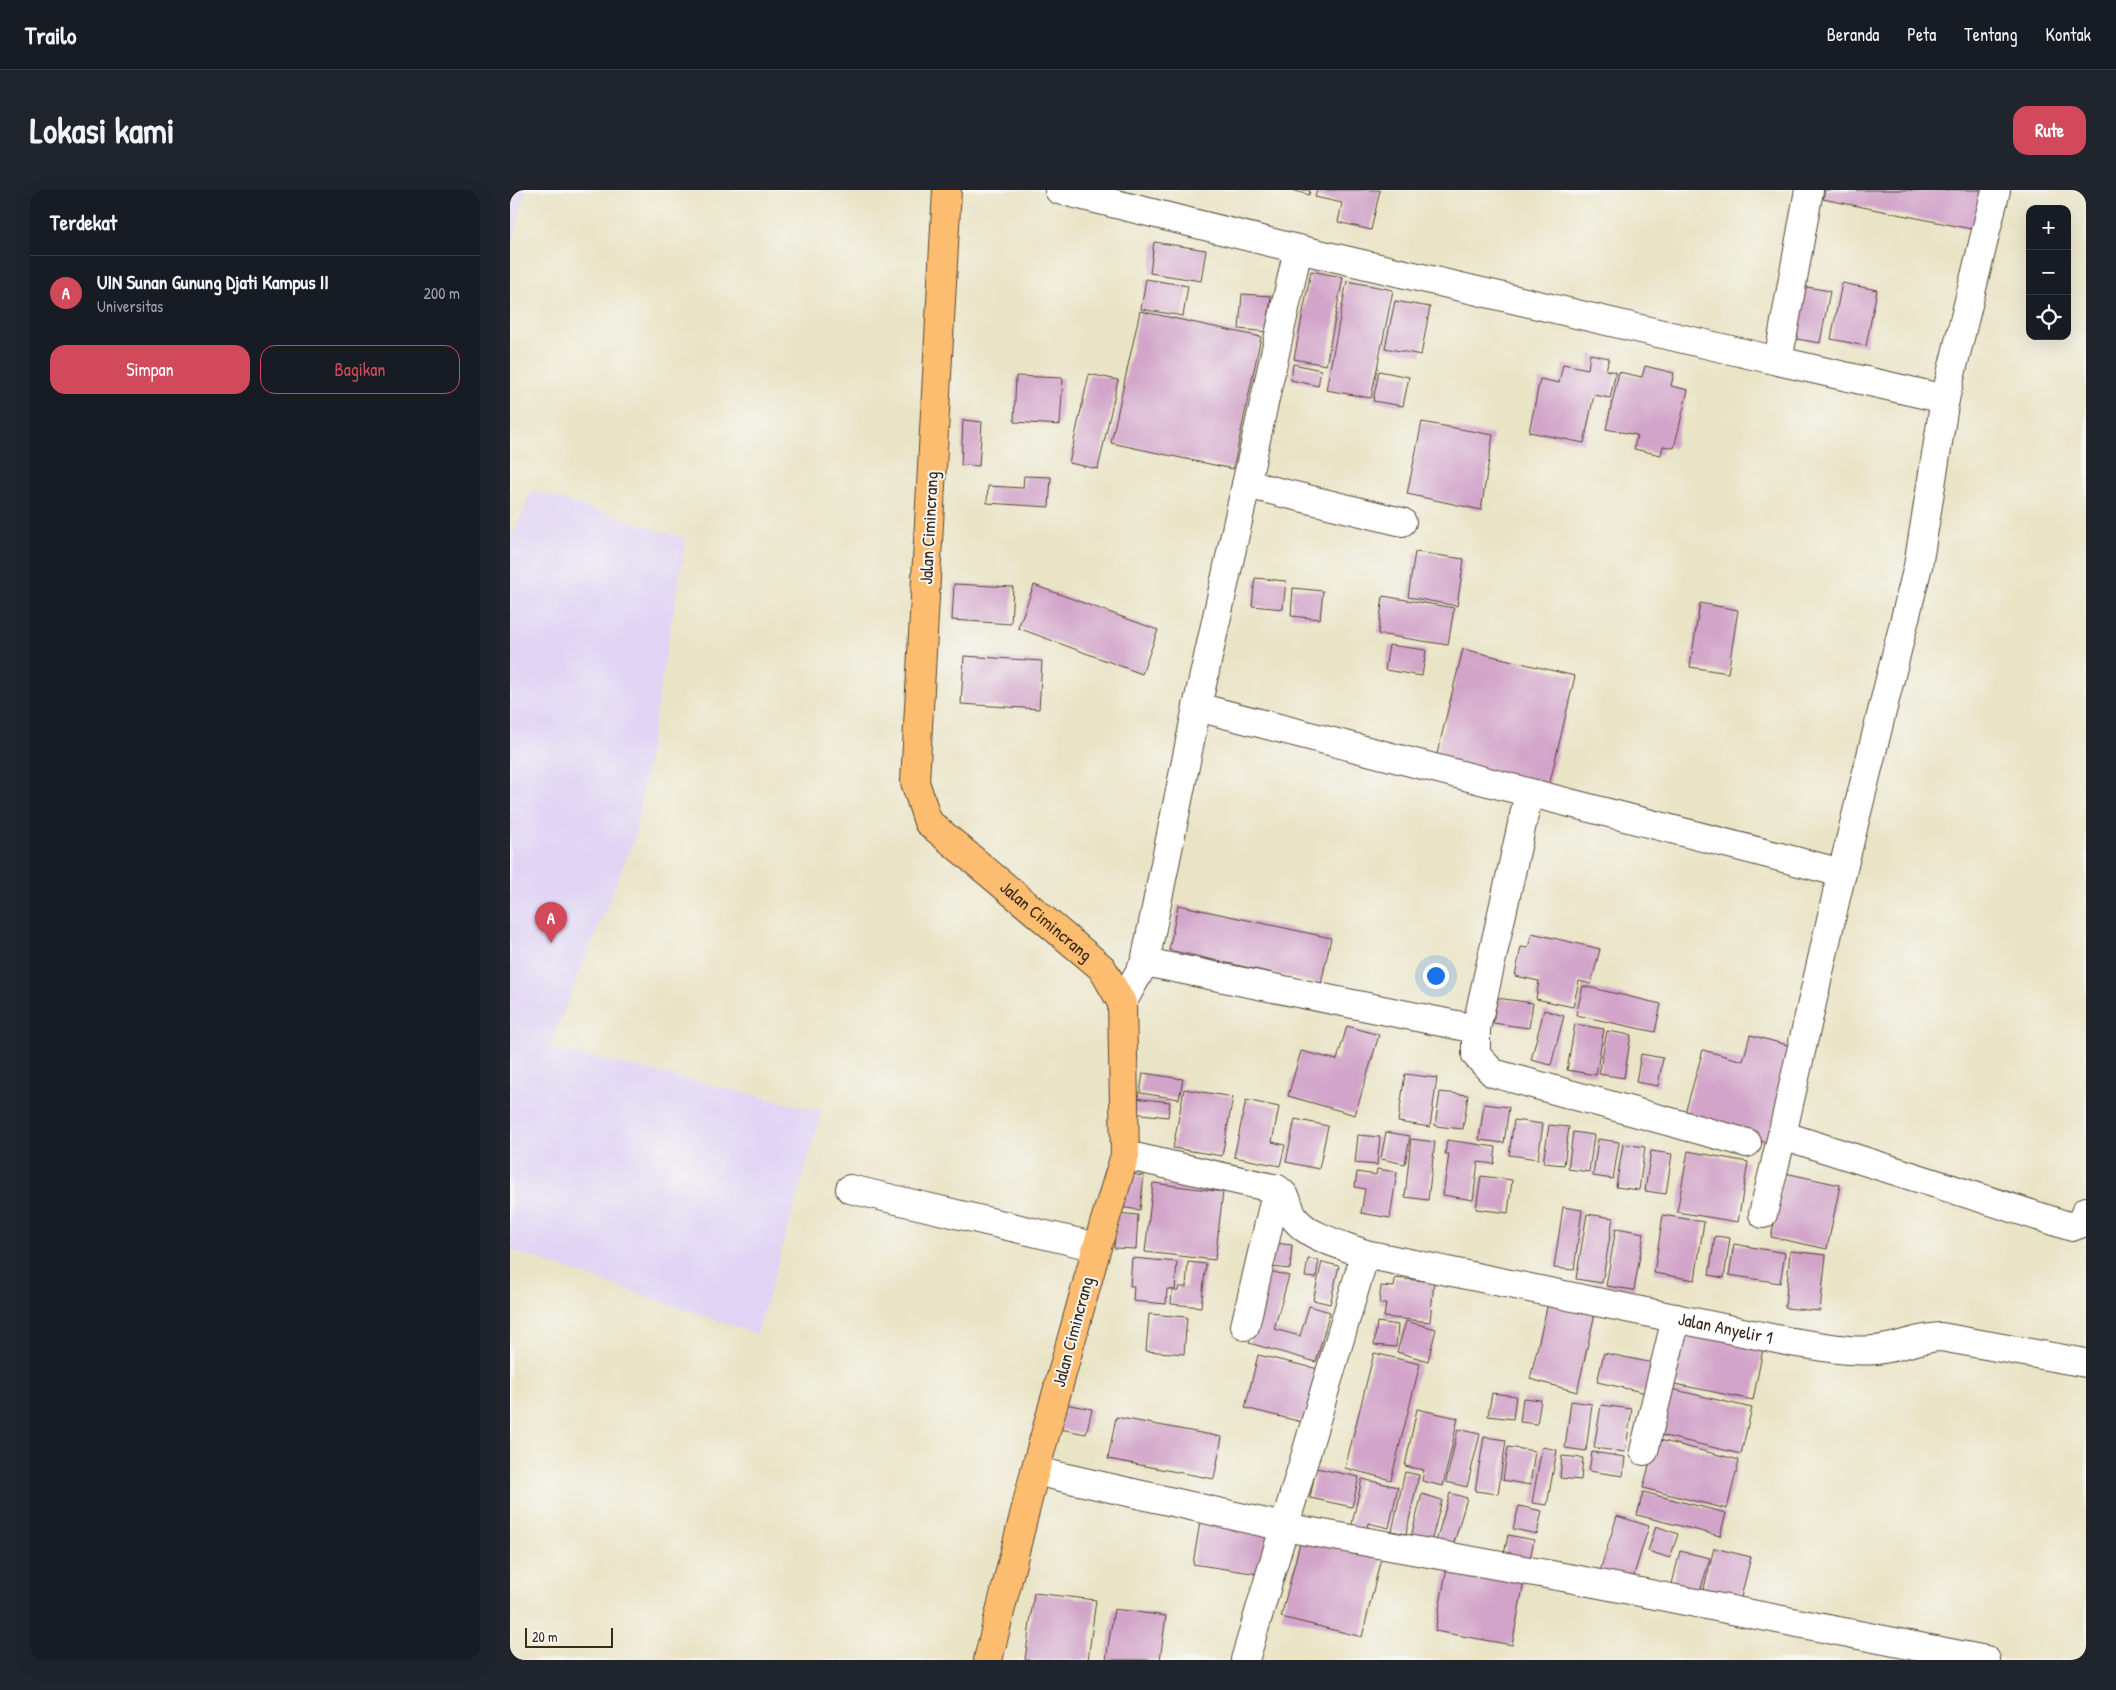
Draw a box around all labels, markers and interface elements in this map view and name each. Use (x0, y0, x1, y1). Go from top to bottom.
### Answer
text: Trailo (25, 19, 76, 51)
text: Beranda (1827, 22, 1879, 47)
text: Peta (1907, 22, 1936, 47)
text: Tentang (1964, 22, 2017, 47)
text: Kontak (2045, 22, 2091, 47)
button: Rute (2013, 106, 2086, 155)
text: Lokasi kami (30, 107, 175, 154)
map controls (2026, 205, 2071, 340)
button: + (2026, 205, 2071, 250)
text: Terdekat (50, 208, 117, 237)
button: − (2026, 250, 2071, 295)
text: UIN Sunan Gunung Djati Kampus II (97, 269, 329, 295)
text: A (62, 282, 70, 304)
text: 200 m (424, 282, 460, 304)
text: Universitas (97, 295, 163, 317)
button: locate (2026, 295, 2071, 340)
button: Simpan (50, 345, 250, 394)
button: Bagikan (260, 345, 460, 394)
street label: Jalan Cimincrang (913, 471, 944, 585)
street label: Jalan Cimincrang (995, 875, 1098, 967)
pin: A (535, 902, 567, 943)
your location (1423, 963, 1449, 989)
street label: Jalan Cimincrang (1046, 1274, 1099, 1390)
street label: Jalan Anyelir 1 (1676, 1306, 1775, 1350)
scale bar (525, 1625, 612, 1648)
text: 20 m (532, 1627, 558, 1646)

